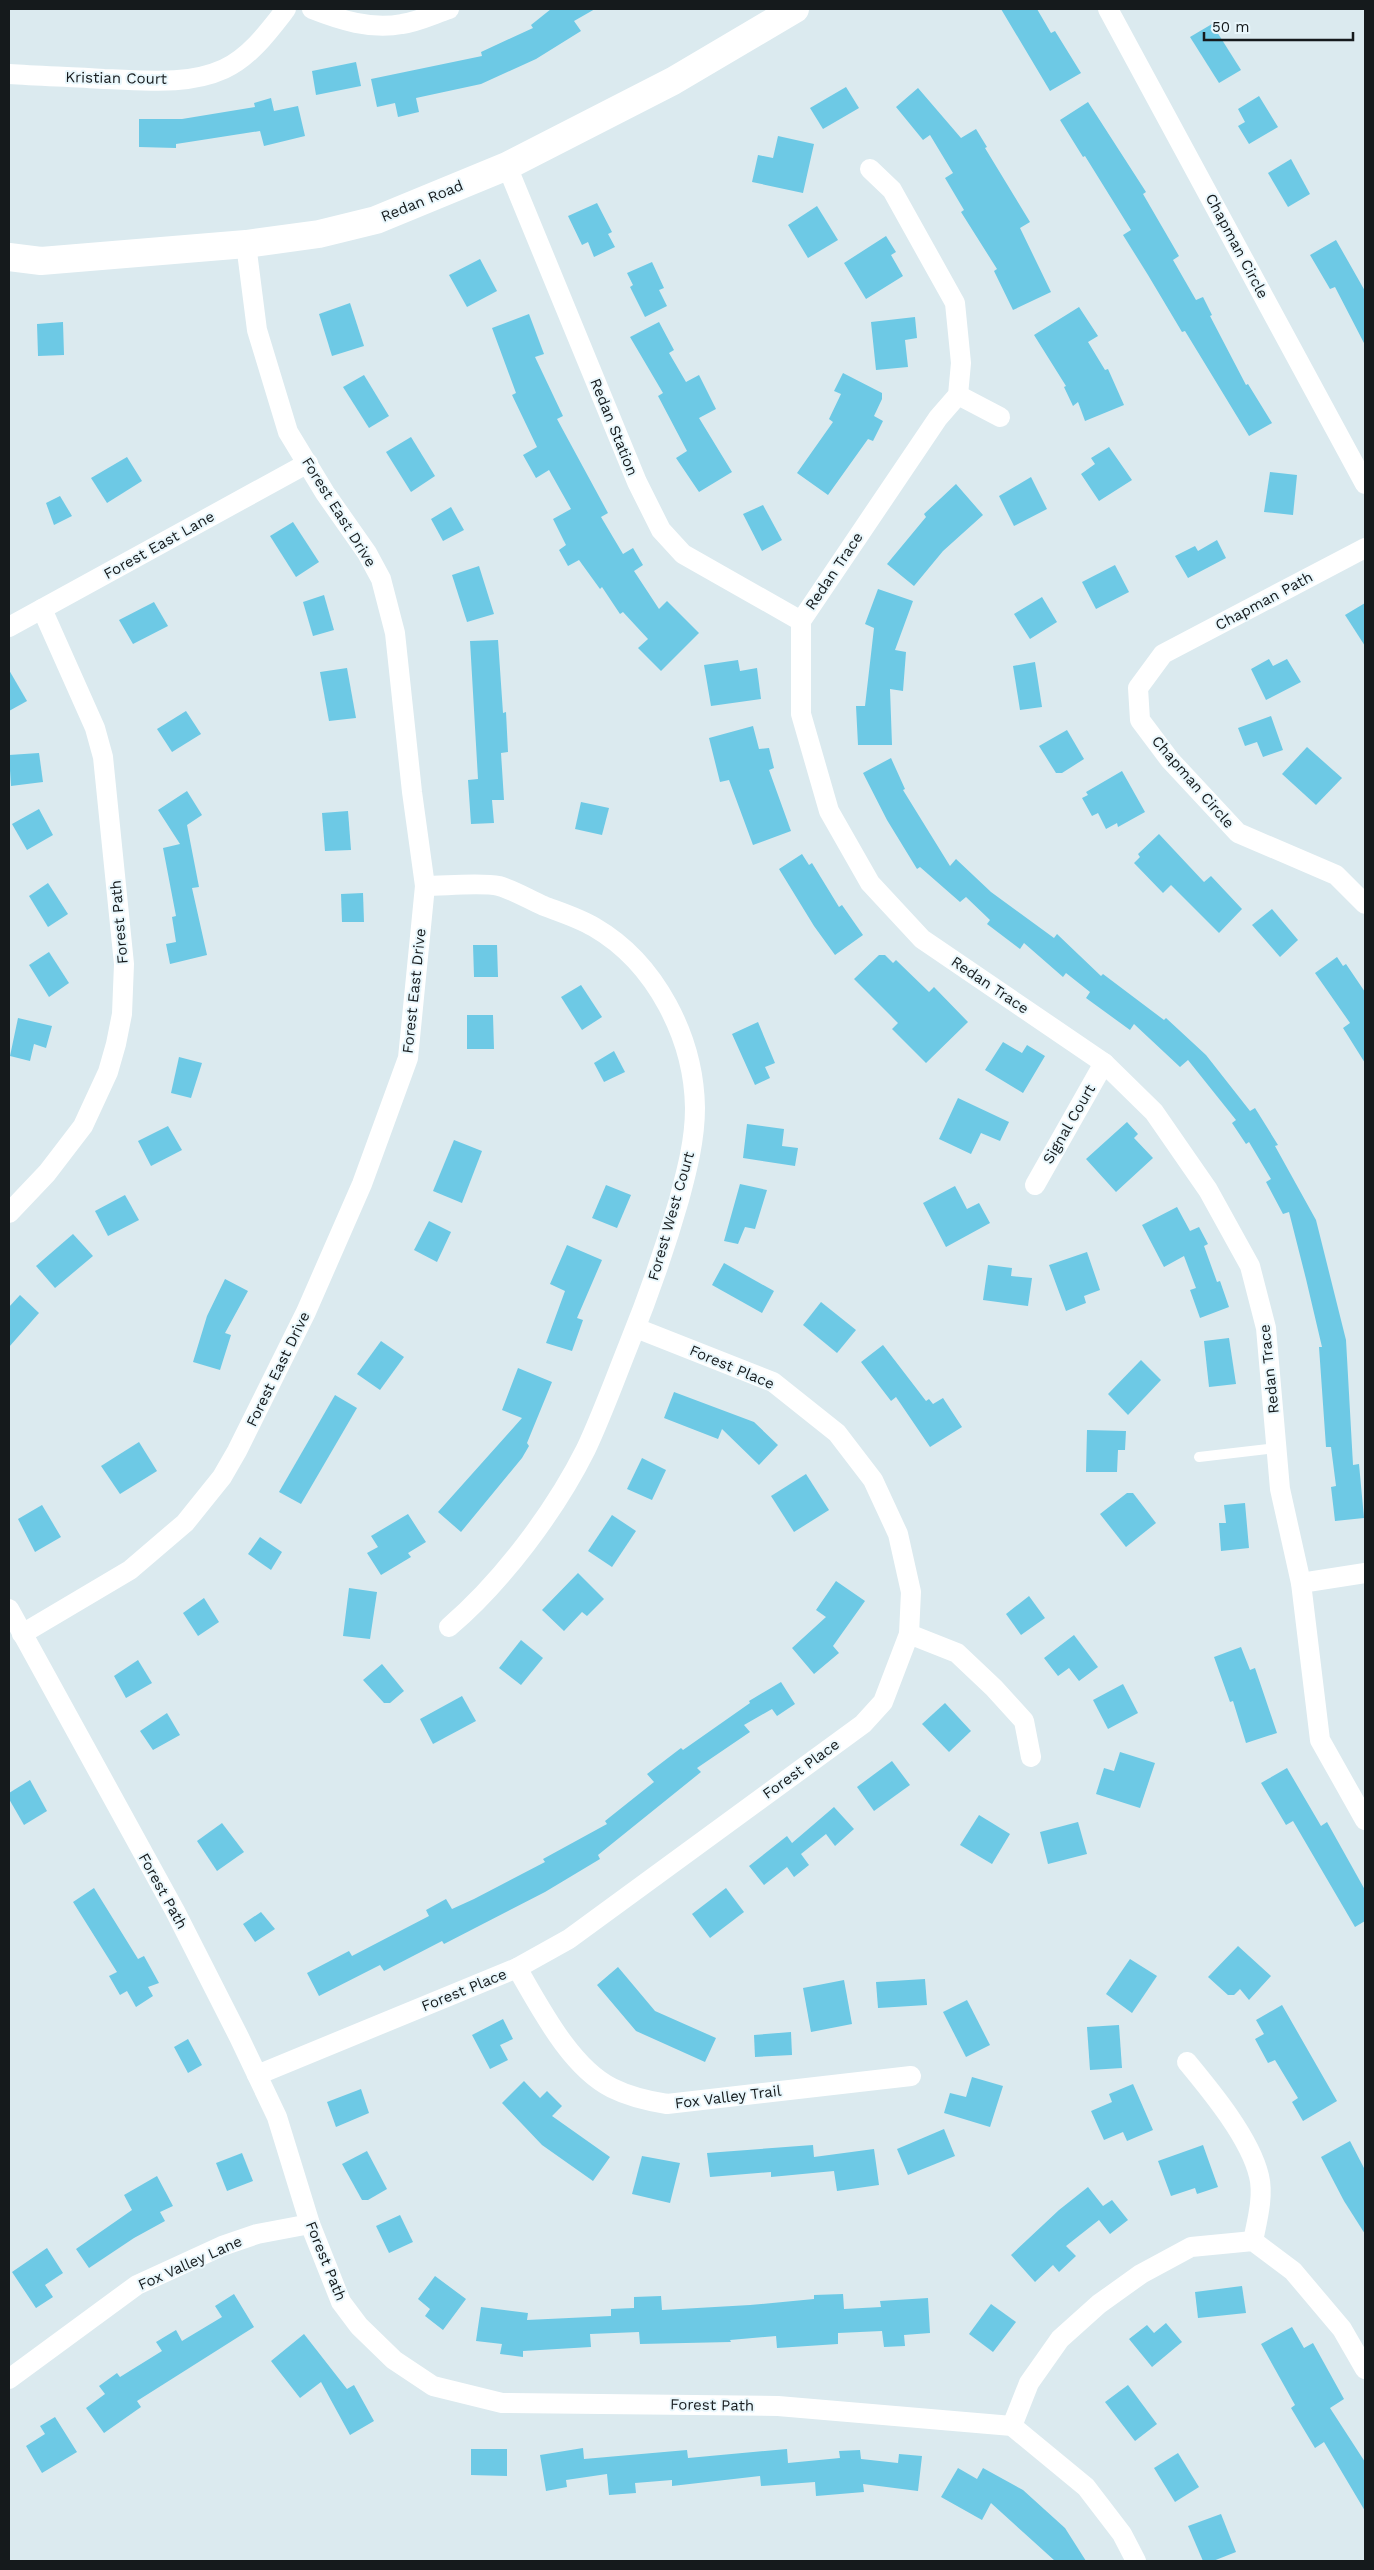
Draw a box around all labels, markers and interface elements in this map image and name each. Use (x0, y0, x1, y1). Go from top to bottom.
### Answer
scale bar (1204, 10, 1353, 42)
text: 50 m (1212, 18, 1249, 36)
street label: Kristian Court (65, 68, 168, 88)
street label: Redan Road (378, 176, 466, 226)
street label: Chapman Circle (1202, 190, 1272, 302)
street label: Redan Station (586, 376, 642, 478)
street label: Forest East Drive (298, 454, 380, 570)
street label: Forest East Lane (100, 507, 218, 583)
street label: Redan Trace (801, 529, 867, 613)
street label: Chapman Path (1212, 568, 1316, 634)
street label: Chapman Circle (1148, 732, 1238, 832)
street label: Forest Path (106, 879, 132, 965)
street label: Forest East Drive (398, 927, 430, 1055)
street label: Redan Trace (948, 952, 1032, 1018)
street label: Signal Court (1039, 1080, 1099, 1167)
street label: Forest West Court (644, 1149, 698, 1282)
street label: Forest East Drive (242, 1309, 314, 1429)
street label: Redan Trace (1255, 1323, 1283, 1415)
street label: Forest Place (687, 1341, 777, 1393)
street label: Forest Place (759, 1735, 843, 1803)
street label: Forest Path (135, 1850, 191, 1932)
street label: Forest Place (419, 1965, 509, 2015)
street label: Fox Valley Trail (674, 2081, 783, 2112)
street label: Forest Path (302, 2219, 350, 2303)
street label: Fox Valley Lane (135, 2232, 245, 2294)
street label: Forest Path (670, 2395, 754, 2415)

